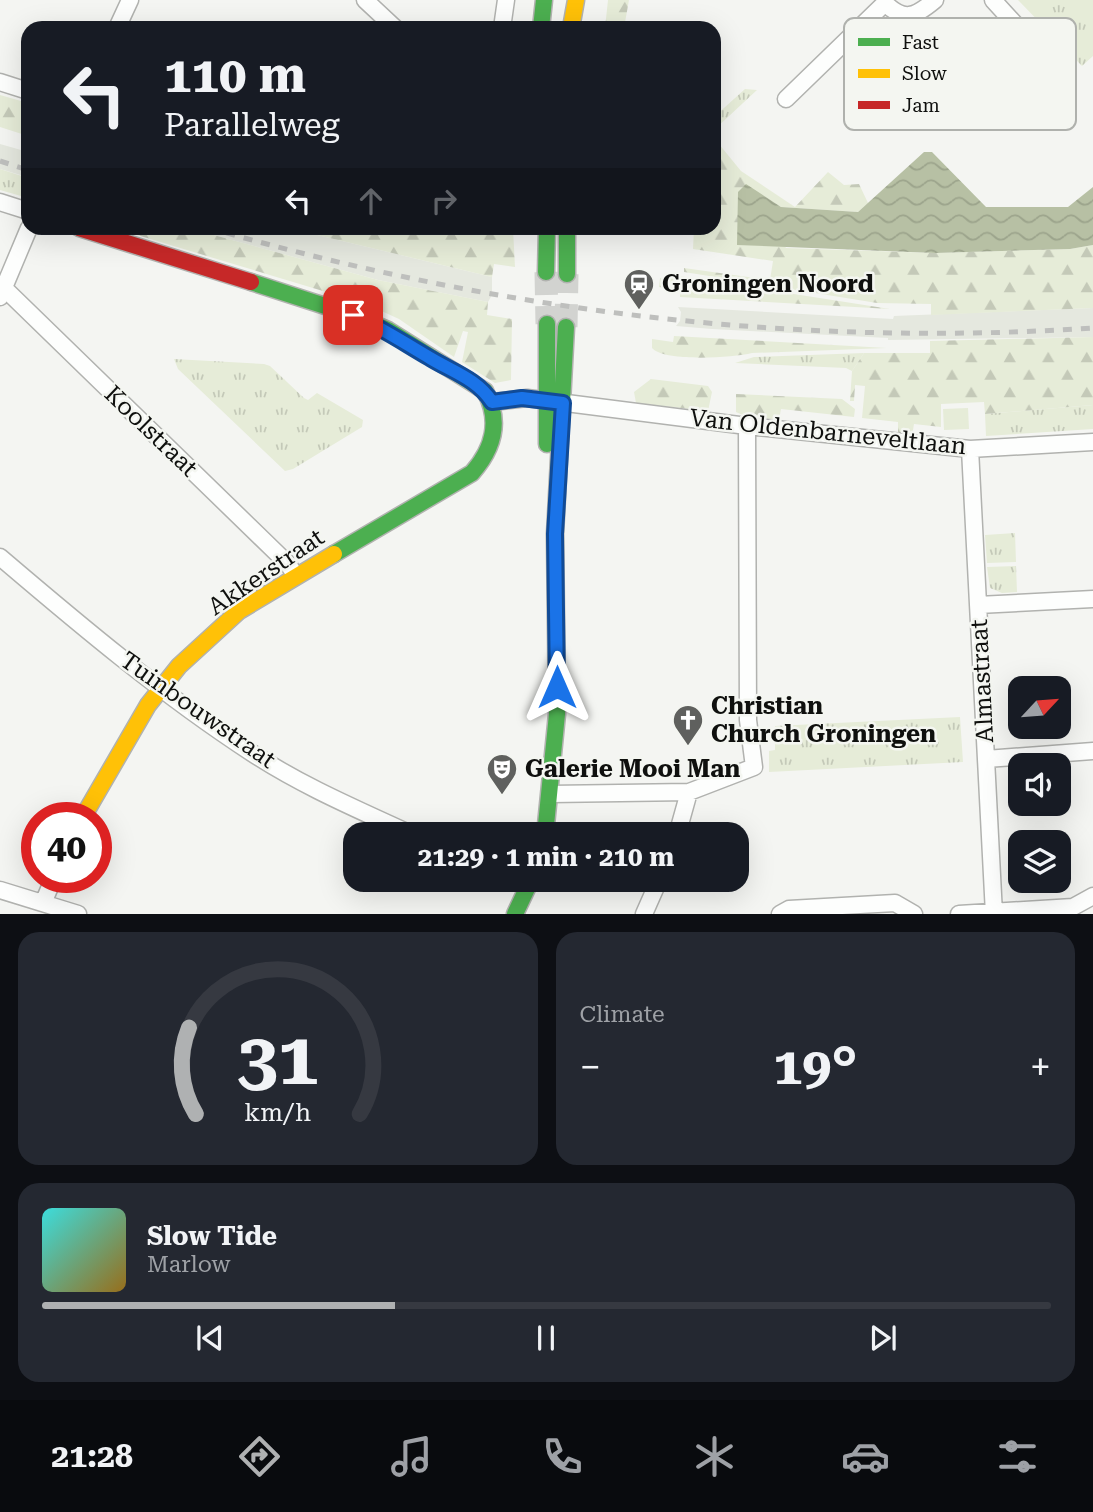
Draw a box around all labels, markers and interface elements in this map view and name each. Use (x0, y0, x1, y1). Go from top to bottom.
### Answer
legend (844, 18, 1076, 130)
text: Fast (902, 31, 939, 54)
text: 110 m (164, 47, 306, 104)
icon: left (49, 49, 140, 140)
text: Slow (902, 62, 947, 85)
text: Jam (902, 94, 940, 117)
text: Parallelweg (164, 106, 340, 144)
icon: left (279, 182, 317, 220)
icon: ahead (352, 182, 390, 220)
icon: right (425, 182, 463, 220)
station icon: Groningen Noord (622, 267, 656, 311)
place label: Groningen Noord (662, 270, 874, 298)
pin (323, 285, 383, 345)
icon: arrive (334, 296, 372, 334)
street label: Koolstraat (99, 380, 203, 482)
street label: Van Oldenbarneveltlaan (688, 404, 968, 460)
street label: Akkerstraat (203, 523, 329, 621)
street label: Almastraat (965, 618, 999, 744)
street label: Tuinbouwstraat (115, 646, 281, 774)
position arrow (520, 650, 594, 724)
north arrow (1008, 676, 1071, 738)
map controls (1008, 676, 1071, 893)
place label: Christian Church Groningen (711, 692, 936, 748)
church icon: Christian Church Groningen (671, 703, 705, 747)
theatre icon: Galerie Mooi Man (485, 752, 519, 796)
button: sound (1008, 753, 1071, 816)
place label: Galerie Mooi Man (525, 755, 740, 783)
speed limit sign: 40 (21, 802, 112, 893)
button: layers (1008, 830, 1071, 893)
text: 21:29 · 1 min · 210 m (418, 842, 674, 872)
text: Climate (580, 1001, 665, 1028)
text: 31 (237, 1018, 319, 1103)
text: 19° (773, 1036, 857, 1097)
text: − (580, 1045, 601, 1089)
text: + (1030, 1045, 1051, 1089)
text: km/h (244, 1098, 311, 1127)
text: Slow Tide (147, 1221, 277, 1251)
text: Marlow (147, 1251, 230, 1278)
icon: previous (191, 1319, 229, 1357)
icon: pause (527, 1319, 565, 1357)
icon: next (864, 1319, 902, 1357)
icon: directions (235, 1432, 284, 1481)
icon: music (387, 1432, 436, 1481)
icon: phone (538, 1432, 587, 1481)
icon: climate (690, 1432, 739, 1481)
icon: car (841, 1432, 890, 1481)
icon: filters (993, 1432, 1042, 1481)
text: 21:28 (51, 1437, 133, 1475)

